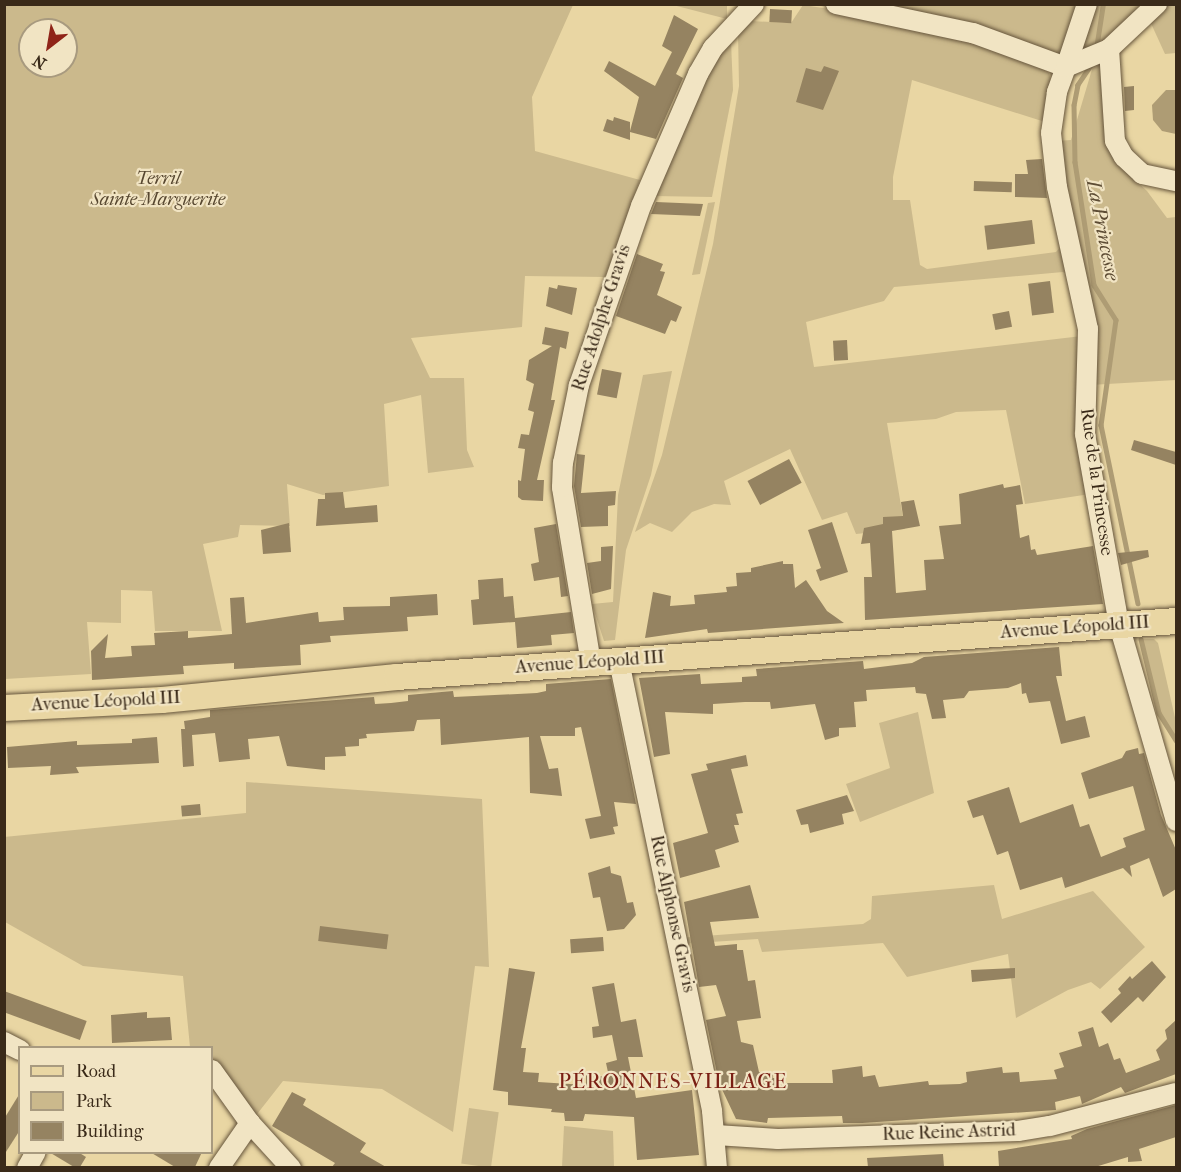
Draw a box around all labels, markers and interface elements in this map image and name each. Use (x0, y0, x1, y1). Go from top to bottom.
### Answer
north arrow (18, 18, 78, 78)
text: N (29, 51, 50, 73)
park label: Terril Sainte-Marguerite (91, 169, 225, 212)
water label: La Princesse (1081, 177, 1125, 283)
street label: Rue Adolphe Gravis (568, 242, 636, 394)
street label: Rue de la Princesse (1075, 407, 1117, 557)
street label: Avenue Léopold III (1000, 612, 1150, 644)
street label: Avenue Léopold III (515, 647, 665, 679)
street label: Avenue Léopold III (31, 687, 181, 717)
street label: Rue Alphonse Gravis (645, 833, 699, 995)
legend (18, 1046, 213, 1154)
text: Road (76, 1061, 116, 1082)
district label: PÉRONNES-VILLAGE (558, 1068, 788, 1094)
text: Park (76, 1091, 112, 1112)
street label: Rue Reine Astrid (882, 1120, 1016, 1146)
text: Building (76, 1121, 143, 1142)

